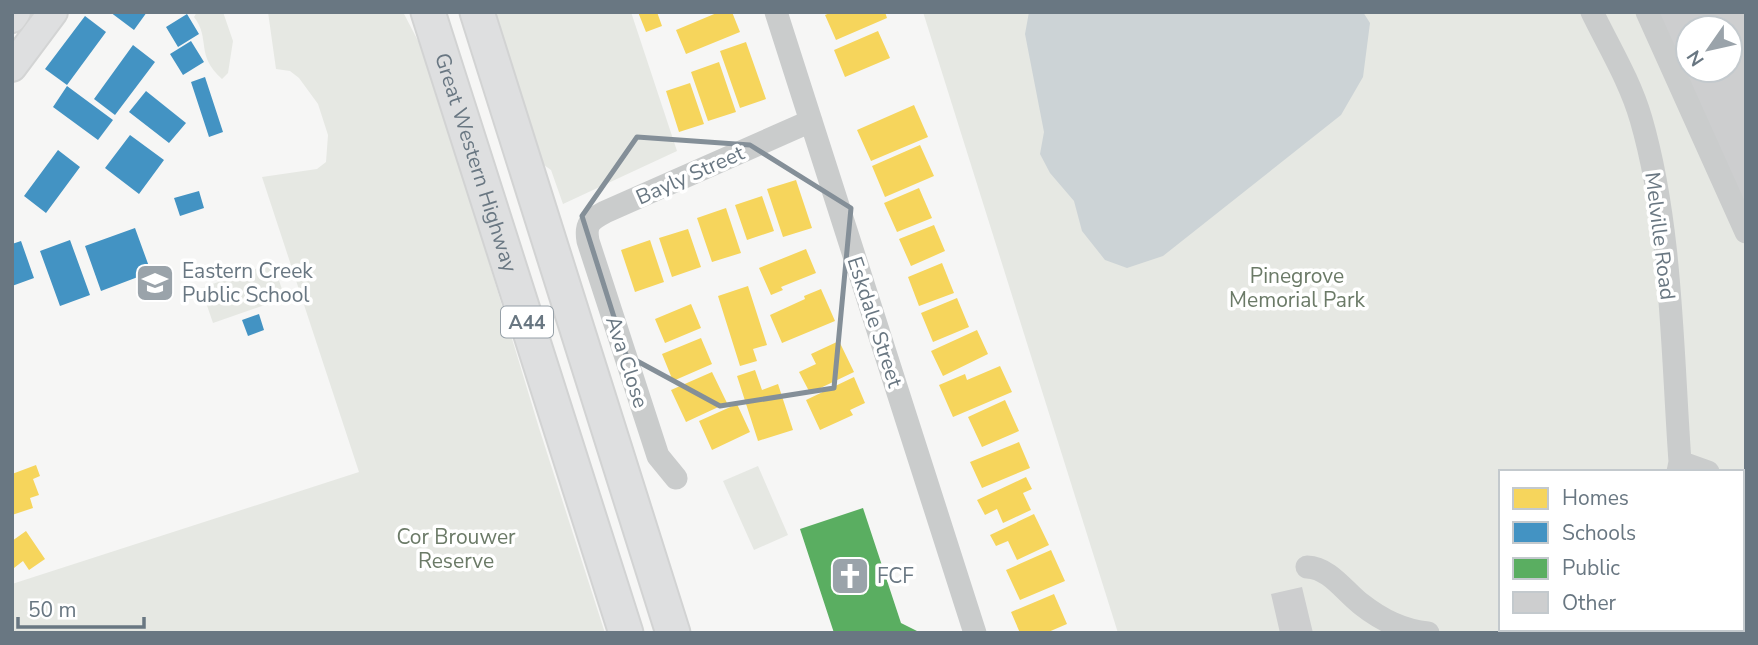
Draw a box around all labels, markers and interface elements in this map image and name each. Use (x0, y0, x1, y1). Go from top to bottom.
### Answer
north arrow (1674, 14, 1744, 84)
text: N (1681, 45, 1710, 71)
street label: Great Western Highway (428, 49, 524, 276)
street label: Bayly Street (632, 138, 749, 211)
street label: Melville Road (1638, 170, 1682, 302)
street label: Eskdale Street (841, 253, 909, 391)
place label: Eastern Creek Public School (182, 257, 313, 309)
school or university icon: Eastern Creek Public School (134, 262, 176, 304)
park label: Pinegrove Memorial Park (1229, 262, 1365, 314)
road number: A44 (501, 306, 553, 338)
street label: Ava Close (599, 312, 655, 412)
legend (1499, 470, 1744, 631)
text: Homes (1562, 484, 1629, 512)
text: Schools (1562, 519, 1636, 547)
park label: Cor Brouwer Reserve (396, 523, 516, 575)
text: Public (1562, 554, 1620, 582)
church icon: FCF (829, 555, 871, 597)
place label: FCF (877, 562, 914, 590)
scale bar (18, 586, 144, 630)
text: Other (1562, 589, 1617, 617)
text: 50 m (28, 596, 77, 624)

